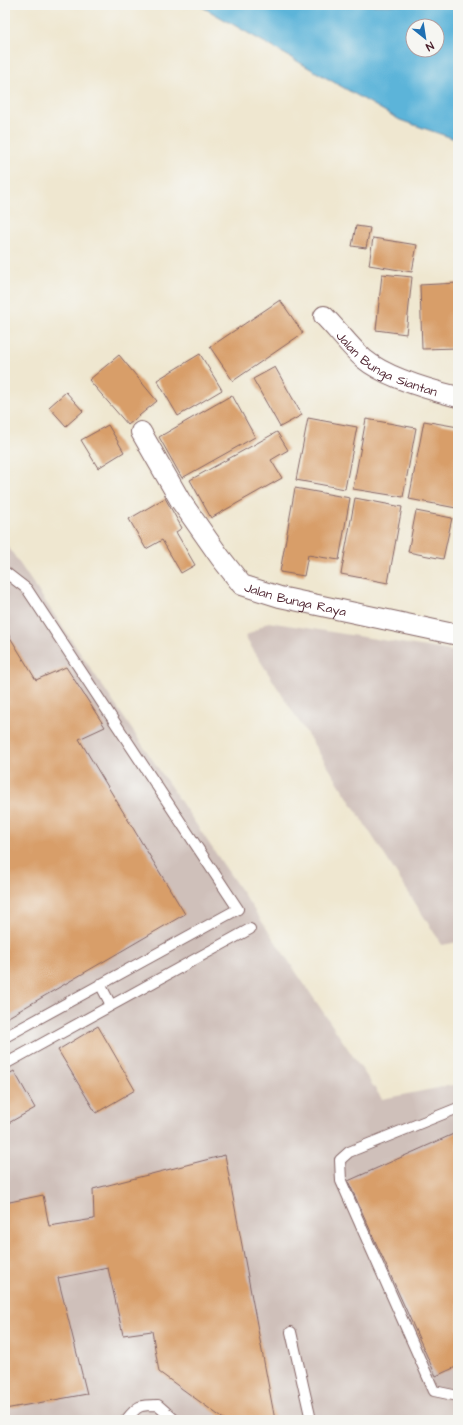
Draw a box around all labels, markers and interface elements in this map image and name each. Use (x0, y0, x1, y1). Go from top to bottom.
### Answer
north arrow (405, 18, 445, 58)
text: N (423, 38, 436, 54)
street label: Jalan Bunga Siantan (332, 328, 440, 401)
street label: Jalan Bunga Raya (242, 578, 348, 621)

